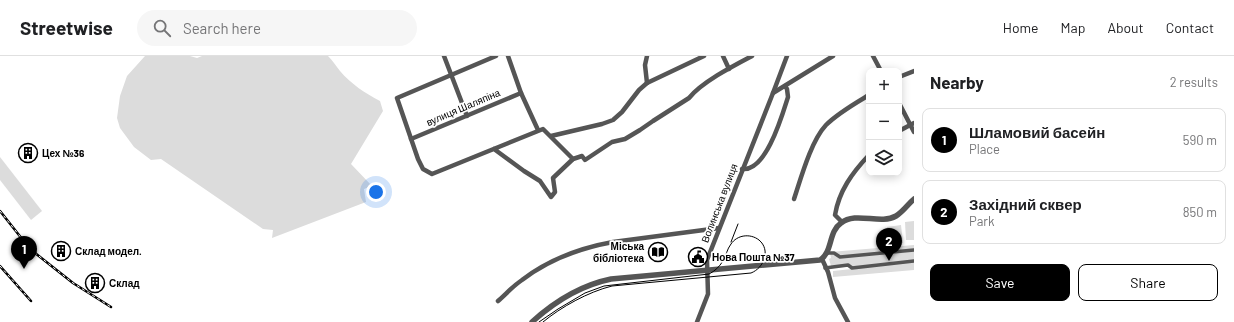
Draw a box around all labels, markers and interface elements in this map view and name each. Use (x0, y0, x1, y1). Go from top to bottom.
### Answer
search box (137, 10, 417, 46)
text: Streetwise (20, 16, 113, 39)
icon: search (151, 17, 173, 39)
text: Search here (183, 19, 261, 37)
text: Home (1003, 19, 1039, 36)
text: Map (1061, 19, 1085, 36)
text: About (1107, 19, 1144, 36)
text: Contact (1166, 19, 1214, 36)
map controls (866, 68, 902, 176)
button: + (866, 68, 902, 104)
text: Nearby (930, 72, 984, 92)
text: 2 results (1170, 74, 1218, 90)
street label: вулиця Шаляпіна (424, 86, 502, 128)
button: − (866, 104, 902, 140)
text: Шламовий басейн (969, 123, 1105, 141)
text: 1 (942, 132, 946, 148)
text: 590 m (1183, 132, 1217, 148)
button: layers (866, 140, 902, 176)
text: Place (969, 141, 1000, 157)
building icon: Цех №36 (17, 142, 39, 164)
place label: Цех №36 (42, 147, 85, 159)
street label: Волинська вулиця (698, 162, 740, 244)
your location (366, 182, 386, 202)
text: Західний сквер (969, 195, 1082, 213)
text: 2 (940, 204, 948, 220)
text: 850 m (1183, 204, 1217, 220)
text: Park (969, 213, 995, 229)
pin: 2 (876, 228, 902, 261)
pin: 1 (11, 236, 37, 269)
building icon: Склад модел. (50, 240, 72, 262)
place label: Міська бібліотека (593, 240, 644, 264)
library icon: Міська бібліотека (647, 241, 669, 263)
place label: Склад модел. (75, 245, 142, 257)
public building icon: Нова Пошта №37 (687, 246, 709, 268)
place label: Нова Пошта №37 (712, 251, 795, 263)
button: Save (930, 264, 1070, 301)
button: Share (1078, 264, 1218, 301)
building icon: Склад (84, 272, 106, 294)
place label: Склад (109, 277, 140, 289)

